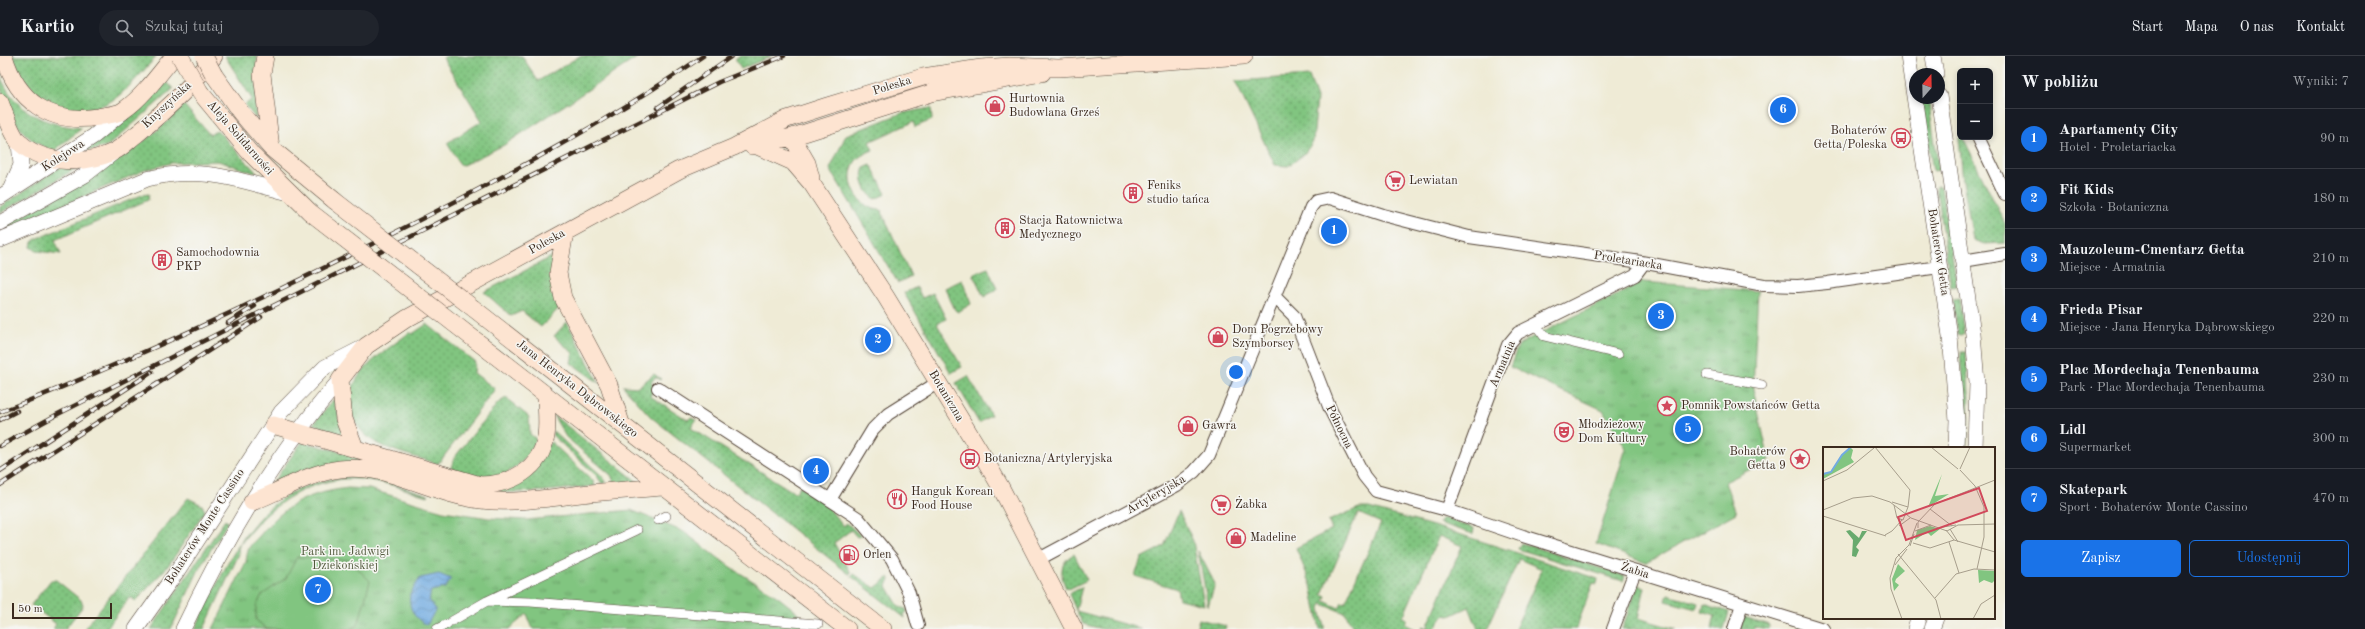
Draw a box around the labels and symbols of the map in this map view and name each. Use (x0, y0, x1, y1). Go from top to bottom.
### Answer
north arrow (1909, 68, 1945, 104)
street label: Poleska (871, 74, 913, 98)
street label: Knyszyńska (140, 79, 194, 131)
place label: Hurtownia Budowlana Grześ (1009, 93, 1100, 119)
shop icon: Hurtownia Budowlana Grześ (984, 95, 1006, 117)
pin: 6 (1770, 95, 1796, 125)
street label: Aleja Solidarności (205, 99, 275, 177)
place label: Bohaterów Getta/Poleska (1813, 125, 1888, 151)
bus stop icon: Bohaterów Getta/Poleska (1890, 127, 1912, 149)
street label: Kolejowa (39, 138, 87, 174)
supermarket icon: Lewiatan (1384, 170, 1406, 192)
place label: Lewiatan (1409, 175, 1458, 187)
place label: Feniks studio tańca (1147, 180, 1209, 206)
building icon: Feniks studio tańca (1122, 182, 1144, 204)
street label: Bohaterów Getta (1925, 207, 1951, 297)
place label: Stacja Ratownictwa Medycznego (1019, 215, 1123, 241)
pin: 1 (1321, 216, 1347, 246)
building icon: Stacja Ratownictwa Medycznego (994, 217, 1016, 239)
street label: Poleska (527, 227, 567, 257)
place label: Samochodownia PKP (176, 247, 260, 273)
building icon: Samochodownia PKP (151, 249, 173, 271)
street label: Proletariacka (1593, 250, 1663, 272)
pin: 3 (1648, 301, 1674, 331)
place label: Dom Pogrzebowy Szymborscy (1232, 324, 1324, 350)
pin: 2 (865, 325, 891, 355)
shop icon: Dom Pogrzebowy Szymborscy (1207, 326, 1229, 348)
street label: Jana Henryka Dąbrowskiego (514, 338, 640, 440)
street label: Armatnia (1488, 339, 1518, 389)
your location (1226, 362, 1246, 382)
street label: Botaniczna (926, 368, 966, 424)
place icon: Pomnik Powstańców Getta (1656, 395, 1678, 417)
place label: Pomnik Powstańców Getta (1681, 400, 1820, 412)
street label: Północna (1323, 403, 1355, 451)
pin: 5 (1675, 414, 1701, 444)
shop icon: Gawra (1177, 415, 1199, 437)
place label: Młodzieżowy Dom Kultury (1578, 419, 1647, 445)
place label: Gawra (1202, 420, 1237, 432)
theatre icon: Młodzieżowy Dom Kultury (1553, 421, 1575, 443)
place label: Bohaterów Getta 9 (1730, 446, 1787, 472)
inset map (1823, 447, 1995, 619)
bus stop icon: Botaniczna/Artyleryjska (959, 448, 981, 470)
place icon: Bohaterów Getta 9 (1789, 448, 1811, 470)
place label: Botaniczna/Artyleryjska (984, 453, 1112, 465)
pin: 4 (803, 456, 829, 486)
street label: Bohaterów Monte Cassino (163, 467, 247, 587)
street label: Artyleryjska (1124, 473, 1188, 517)
place label: Hanguk Korean Food House (911, 486, 994, 512)
restaurant icon: Hanguk Korean Food House (886, 488, 908, 510)
supermarket icon: Żabka (1210, 494, 1232, 516)
place label: Żabka (1235, 495, 1267, 511)
shop icon: Madeline (1225, 527, 1247, 549)
place label: Madeline (1250, 532, 1297, 544)
fuel station icon: Orlen (838, 544, 860, 566)
park label: Park im. Jadwigi Dziekońskiej (301, 546, 389, 572)
place label: Orlen (863, 549, 892, 561)
street label: Żabia (1619, 557, 1652, 581)
pin: 7 (305, 575, 331, 605)
scale bar (12, 601, 112, 620)

